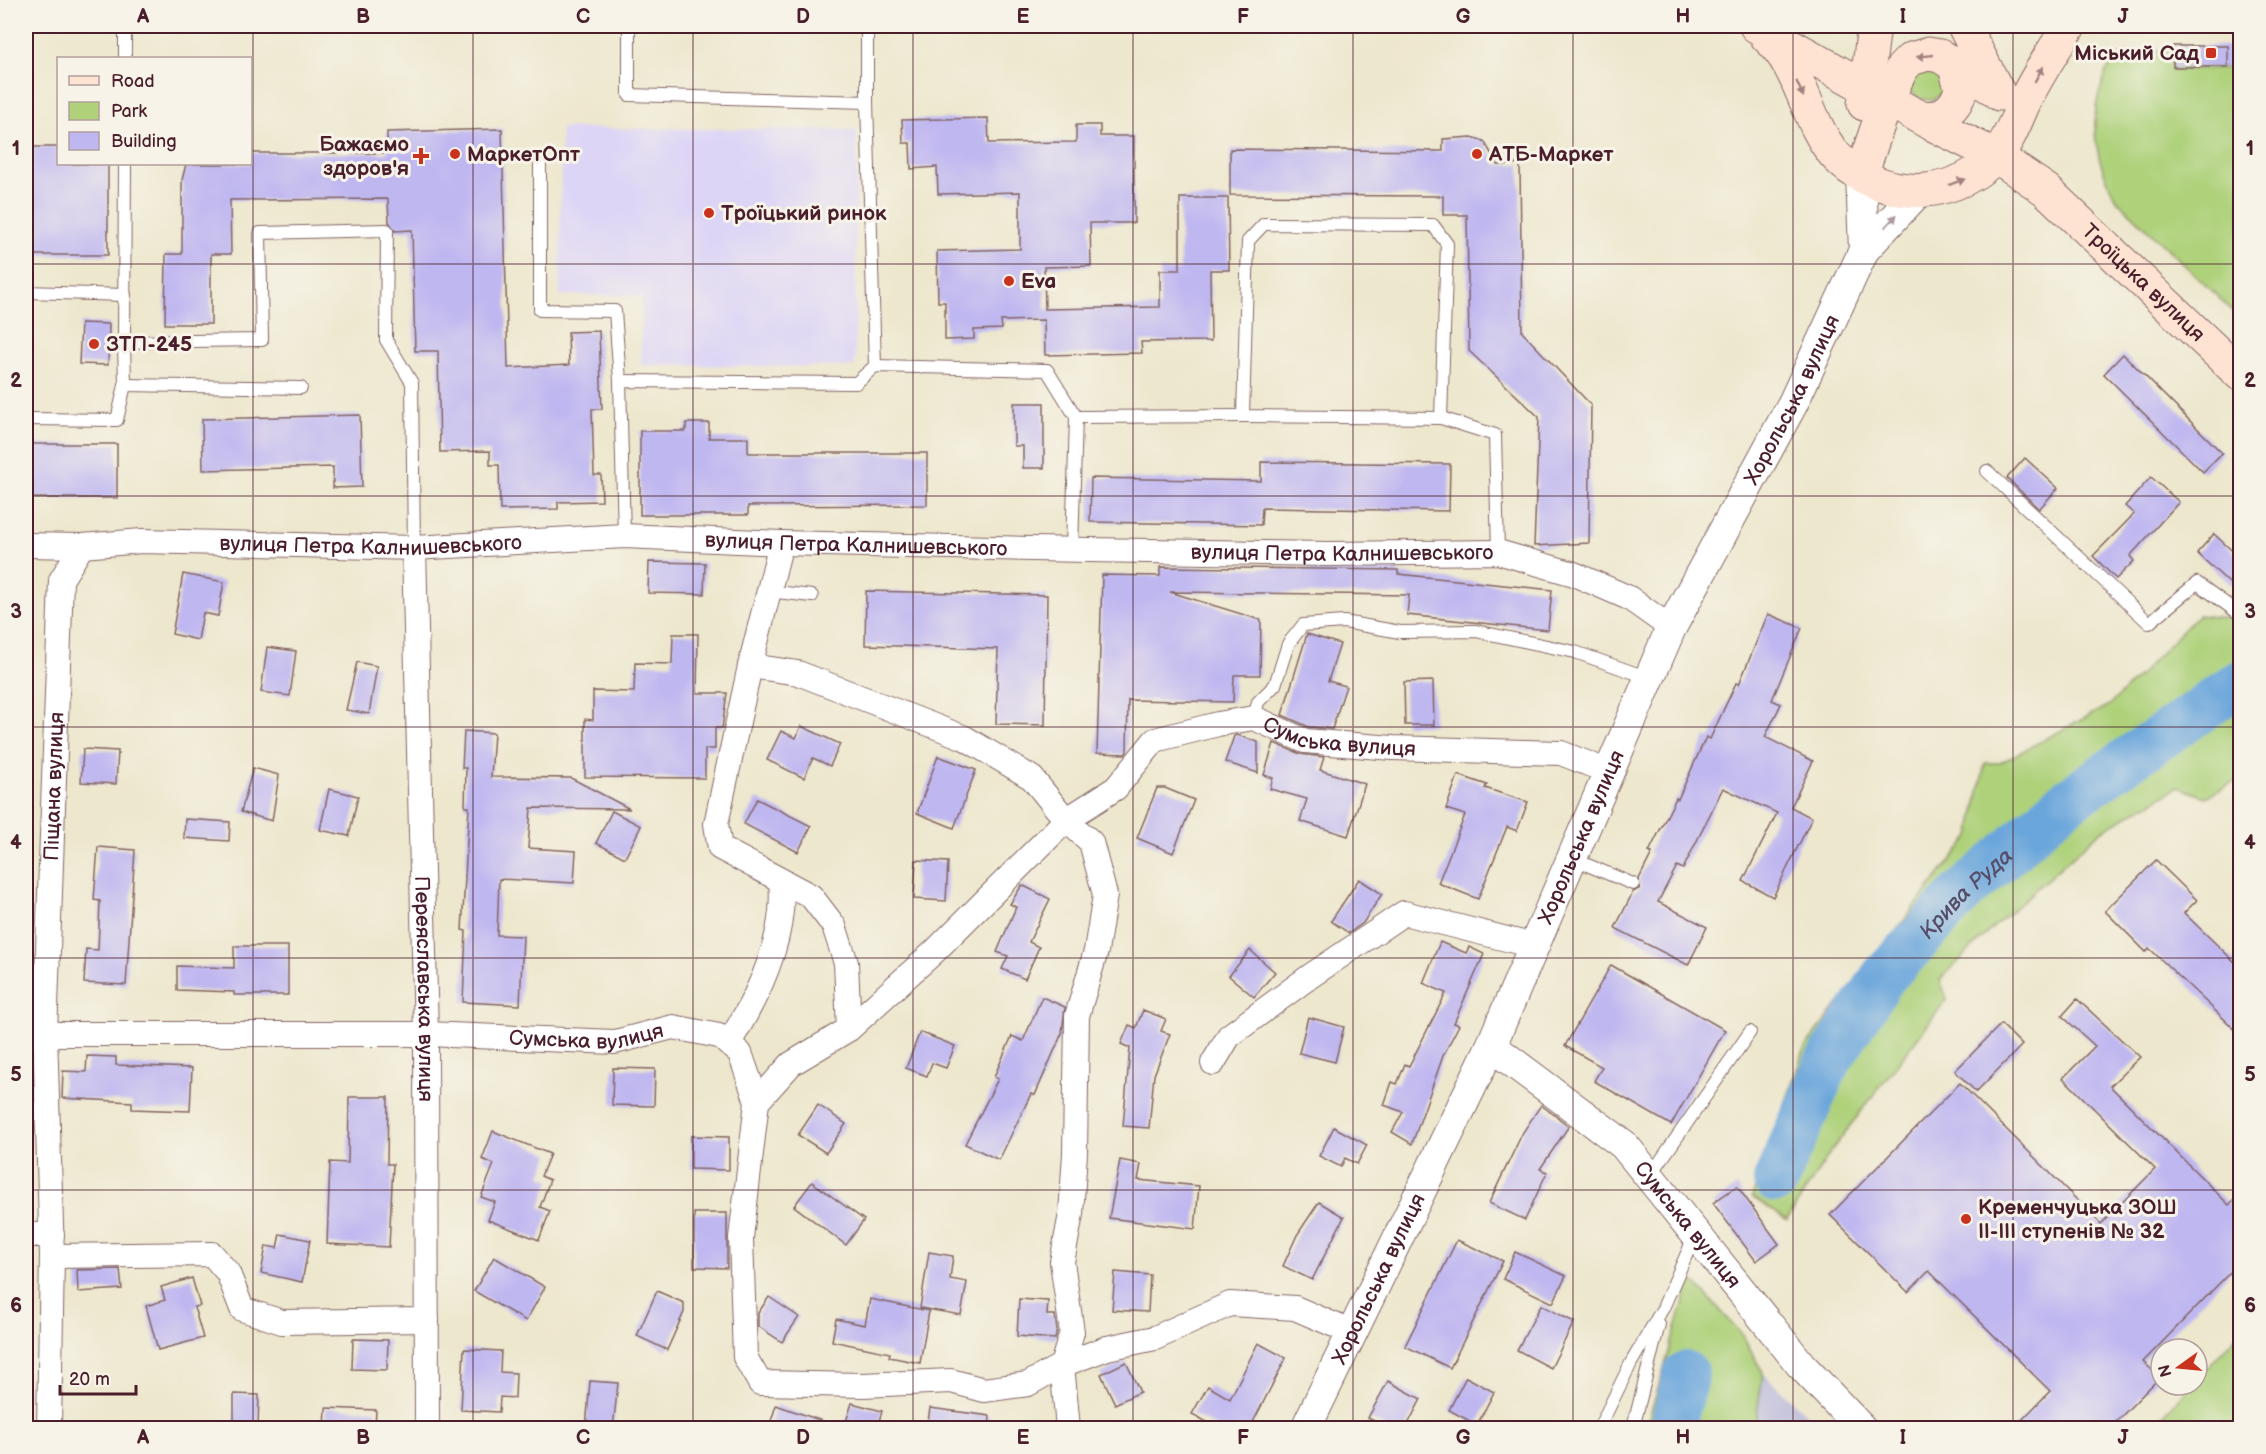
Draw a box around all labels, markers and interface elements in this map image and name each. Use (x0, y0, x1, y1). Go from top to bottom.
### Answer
text: A (136, 5, 150, 29)
text: B (356, 5, 370, 29)
text: C (576, 5, 590, 29)
text: D (796, 5, 810, 29)
text: E (1017, 5, 1030, 29)
text: F (1237, 5, 1249, 29)
text: G (1456, 5, 1471, 29)
text: H (1676, 5, 1690, 29)
text: I (1900, 5, 1906, 29)
text: J (2118, 5, 2130, 29)
place label: Міський Сад (2074, 41, 2199, 66)
marker: Міський Сад (2204, 46, 2218, 60)
one-way arrow (1916, 51, 1935, 60)
legend (57, 57, 252, 165)
one-way arrow (2034, 65, 2044, 82)
text: Road (111, 71, 155, 92)
one-way arrow (1796, 80, 1805, 98)
text: Park (111, 101, 147, 122)
text: Building (111, 131, 177, 152)
place label: Бажаємо здоров'я (319, 132, 409, 181)
text: 1 (12, 137, 20, 161)
text: 1 (2246, 137, 2254, 161)
place label: МаркетОпт (467, 142, 580, 167)
place label: АТБ-Маркет (1488, 142, 1613, 167)
marker: МаркетОпт (448, 147, 462, 161)
marker: АТБ-Маркет (1470, 147, 1484, 161)
marker: Бажаємо здоров'я (414, 149, 428, 163)
one-way arrow (1948, 177, 1966, 186)
place label: Троїцький ринок (721, 201, 887, 226)
marker: Троїцький ринок (702, 206, 716, 220)
one-way arrow (1884, 214, 1898, 228)
street label: Троїцька вулиця (2077, 219, 2210, 347)
place label: Eva (1021, 269, 1056, 294)
marker: Eva (1002, 274, 1016, 288)
street label: Хорольська вулиця (1739, 311, 1845, 489)
place label: ЗТП-245 (106, 332, 192, 357)
marker: ЗТП-245 (87, 337, 101, 351)
text: 2 (10, 369, 22, 393)
text: 2 (2244, 369, 2256, 393)
street label: вулиця Петра Калнишевського (704, 528, 1008, 561)
street label: вулиця Петра Калнишевського (219, 530, 523, 561)
street label: вулиця Петра Калнишевського (1190, 540, 1494, 567)
text: 3 (10, 600, 22, 624)
text: 3 (2244, 600, 2256, 624)
street label: Піщана вулиця (39, 711, 69, 861)
street label: Сумська вулиця (1259, 712, 1416, 762)
street label: Хорольська вулиця (1533, 747, 1630, 928)
text: 4 (10, 831, 22, 855)
text: 4 (2244, 831, 2256, 855)
water label: Крива Руда (1914, 843, 2019, 945)
street label: Переяславська вулиця (409, 875, 438, 1102)
street label: Сумська вулиця (509, 1018, 666, 1055)
text: 5 (10, 1063, 22, 1087)
text: 5 (2244, 1063, 2256, 1087)
street label: Сумська вулиця (1629, 1156, 1746, 1293)
street label: Хорольська вулиця (1327, 1189, 1431, 1368)
place label: Кременчуцька ЗОШ ІІ-ІІІ ступенів № 32 (1978, 1195, 2177, 1244)
marker: Кременчуцька ЗОШ ІІ-ІІІ ступенів № 32 (1959, 1212, 1973, 1226)
text: 6 (10, 1294, 22, 1318)
text: 6 (2244, 1294, 2256, 1318)
north arrow (2149, 1337, 2209, 1397)
scale bar (60, 1358, 136, 1396)
text: N (2155, 1362, 2177, 1379)
text: 20 m (69, 1369, 110, 1390)
text: A (136, 1426, 150, 1450)
text: B (356, 1426, 370, 1450)
text: C (576, 1426, 590, 1450)
text: D (796, 1426, 810, 1450)
text: E (1017, 1426, 1030, 1450)
text: F (1237, 1426, 1249, 1450)
text: G (1456, 1426, 1471, 1450)
text: H (1676, 1426, 1690, 1450)
text: I (1900, 1426, 1906, 1450)
text: J (2118, 1426, 2130, 1450)

